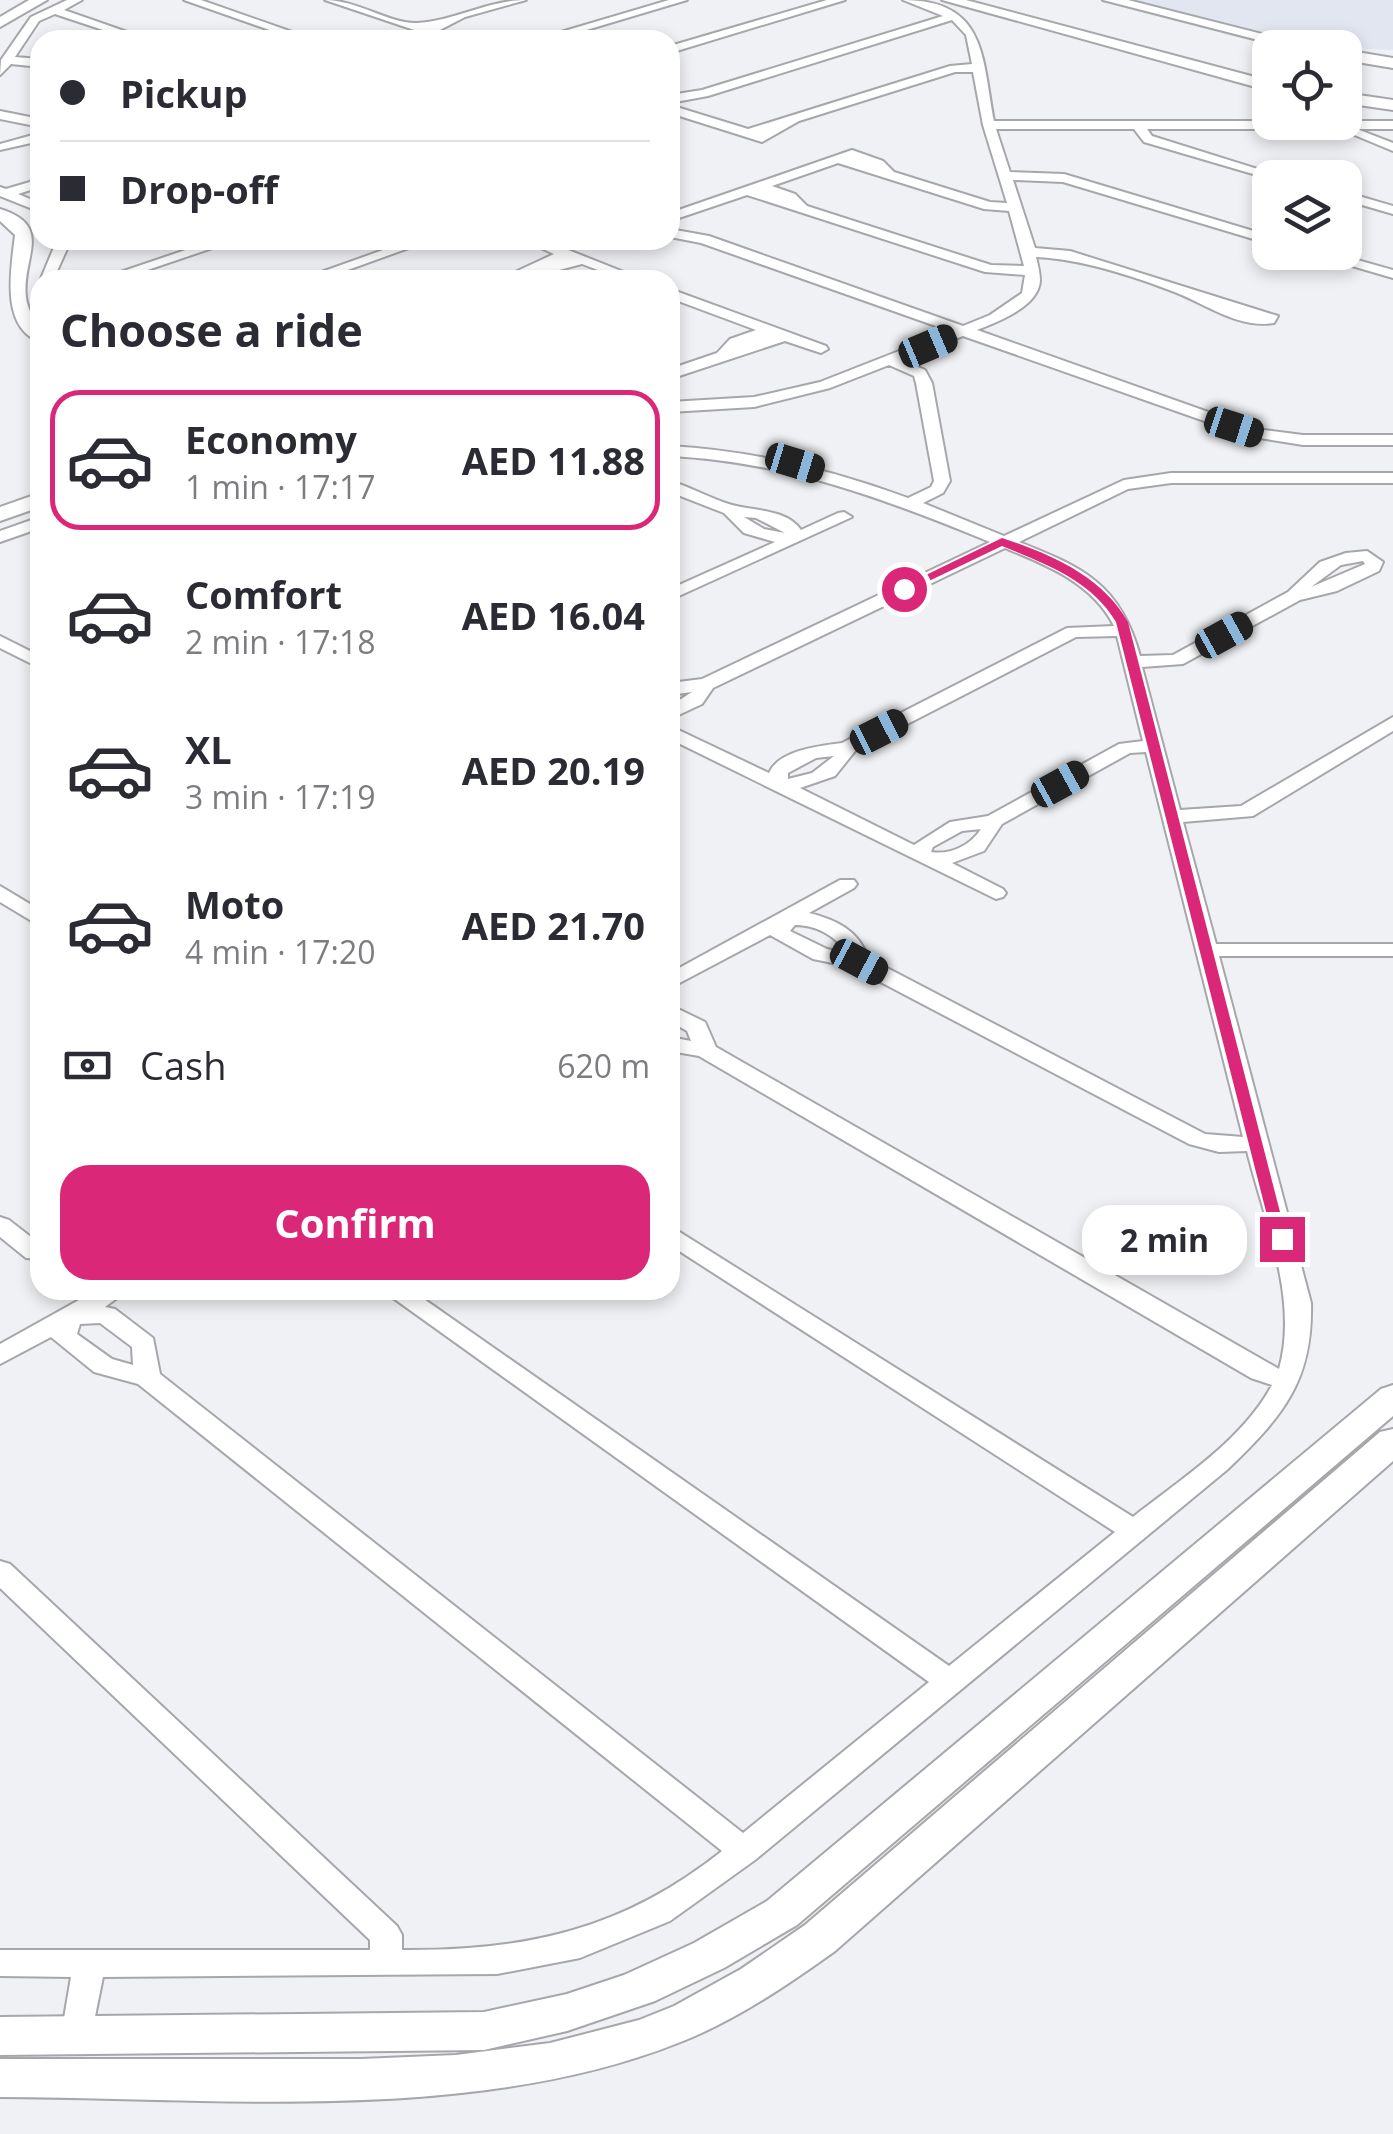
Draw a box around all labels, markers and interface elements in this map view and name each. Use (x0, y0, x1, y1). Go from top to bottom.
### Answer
map controls (1252, 30, 1362, 270)
button: locate (1252, 30, 1362, 140)
text: Pickup (120, 67, 248, 119)
button: layers (1252, 160, 1362, 270)
text: Drop-off (120, 163, 278, 215)
text: Choose a ride (60, 299, 363, 360)
car (895, 320, 961, 372)
car (1201, 403, 1267, 451)
text: Economy (185, 413, 357, 465)
icon: car (65, 415, 155, 505)
text: AED 11.88 (462, 434, 645, 486)
car (762, 440, 828, 486)
text: 1 min · 17:17 (185, 465, 376, 508)
route start (882, 567, 927, 612)
text: Comfort (185, 568, 342, 620)
icon: car (65, 570, 155, 660)
text: AED 16.04 (462, 589, 645, 641)
car (1190, 607, 1258, 663)
text: 2 min · 17:18 (185, 620, 376, 663)
car (845, 705, 913, 759)
text: XL (185, 723, 232, 775)
icon: car (65, 725, 155, 815)
text: AED 20.19 (462, 744, 645, 796)
car (1026, 756, 1094, 812)
text: 3 min · 17:19 (185, 775, 376, 818)
text: Moto (185, 878, 284, 930)
icon: car (65, 880, 155, 970)
text: AED 21.70 (462, 899, 645, 951)
text: 4 min · 17:20 (185, 930, 376, 973)
car (825, 935, 893, 989)
icon: cash (60, 1038, 115, 1093)
text: Cash (140, 1039, 226, 1091)
text: 620 m (557, 1044, 650, 1087)
button: Confirm (60, 1165, 650, 1280)
callout: 2 min (1082, 1204, 1247, 1274)
route end (1260, 1217, 1305, 1262)
text: 2 min (1120, 1218, 1209, 1261)

